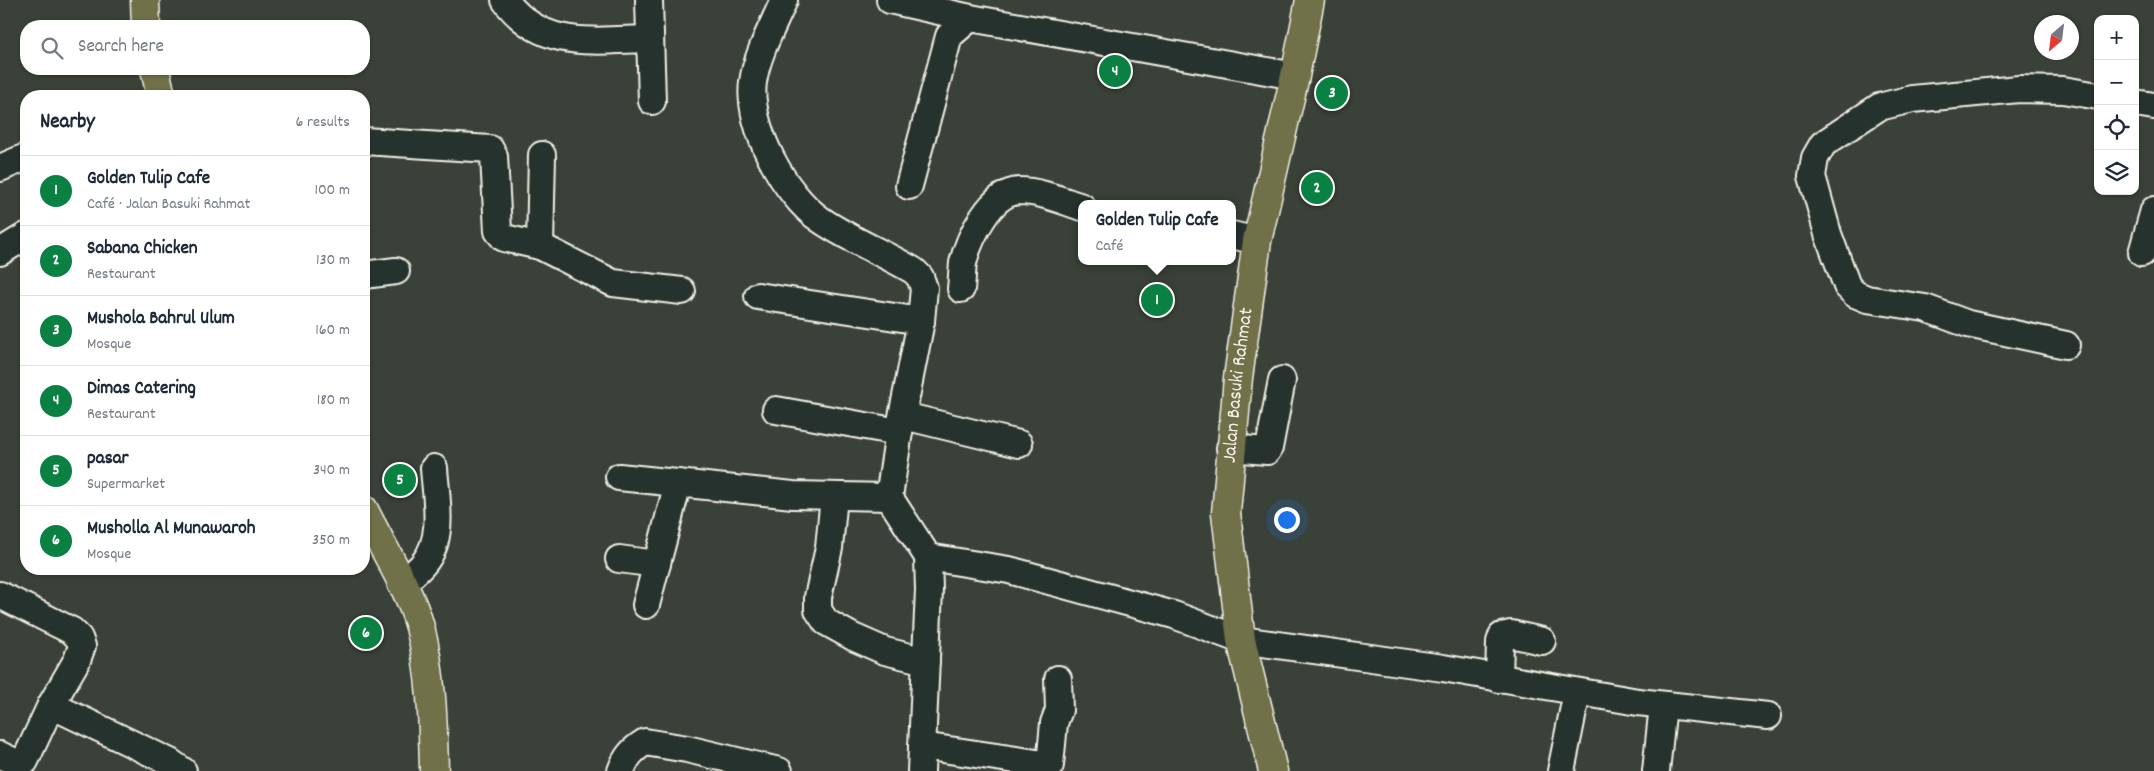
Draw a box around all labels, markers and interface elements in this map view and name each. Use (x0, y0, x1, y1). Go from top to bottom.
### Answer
north arrow (2034, 15, 2079, 60)
map controls (2094, 15, 2139, 195)
button: + (2094, 15, 2139, 60)
search box (20, 20, 370, 75)
icon: search (38, 34, 66, 62)
text: Search here (78, 34, 164, 61)
pin: 4 (1099, 52, 1131, 90)
button: − (2094, 60, 2139, 105)
pin: 3 (1316, 74, 1348, 112)
button: locate (2094, 105, 2139, 150)
text: Nearby (40, 108, 95, 138)
text: 6 results (295, 111, 350, 134)
button: layers (2094, 150, 2139, 195)
text: Golden Tulip Cafe (87, 166, 210, 193)
pin: 2 (1301, 169, 1333, 207)
text: 1 (54, 179, 58, 202)
text: 100 m (314, 179, 350, 202)
text: Café · Jalan Basuki Rahmat (87, 193, 251, 216)
popup (1078, 200, 1236, 265)
text: Golden Tulip Cafe (1095, 208, 1219, 235)
text: Café (1095, 235, 1123, 258)
text: Sabana Chicken (87, 236, 198, 263)
text: 2 (53, 249, 60, 272)
text: 130 m (316, 249, 350, 272)
text: Restaurant (87, 263, 156, 286)
pin: 1 (1141, 281, 1173, 319)
text: Mushola Bahrul Ulum (87, 306, 235, 333)
street label: Jalan Basuki Rahmat (1217, 306, 1262, 464)
text: 3 (52, 319, 60, 342)
text: 160 m (315, 319, 350, 342)
text: Mosque (87, 333, 131, 356)
text: Dimas Catering (87, 376, 196, 403)
text: 4 (53, 389, 59, 412)
text: 180 m (317, 389, 350, 412)
text: Restaurant (87, 403, 156, 426)
text: pasar (87, 446, 129, 473)
text: 5 (52, 459, 60, 482)
text: 340 m (313, 459, 350, 482)
pin: 5 (384, 461, 416, 499)
text: Supermarket (87, 473, 165, 496)
your location (1274, 507, 1300, 533)
text: Musholla Al Munawaroh (87, 516, 255, 543)
text: 6 (52, 529, 60, 552)
text: 350 m (312, 529, 350, 552)
text: Mosque (87, 543, 131, 566)
pin: 6 (350, 614, 382, 652)

